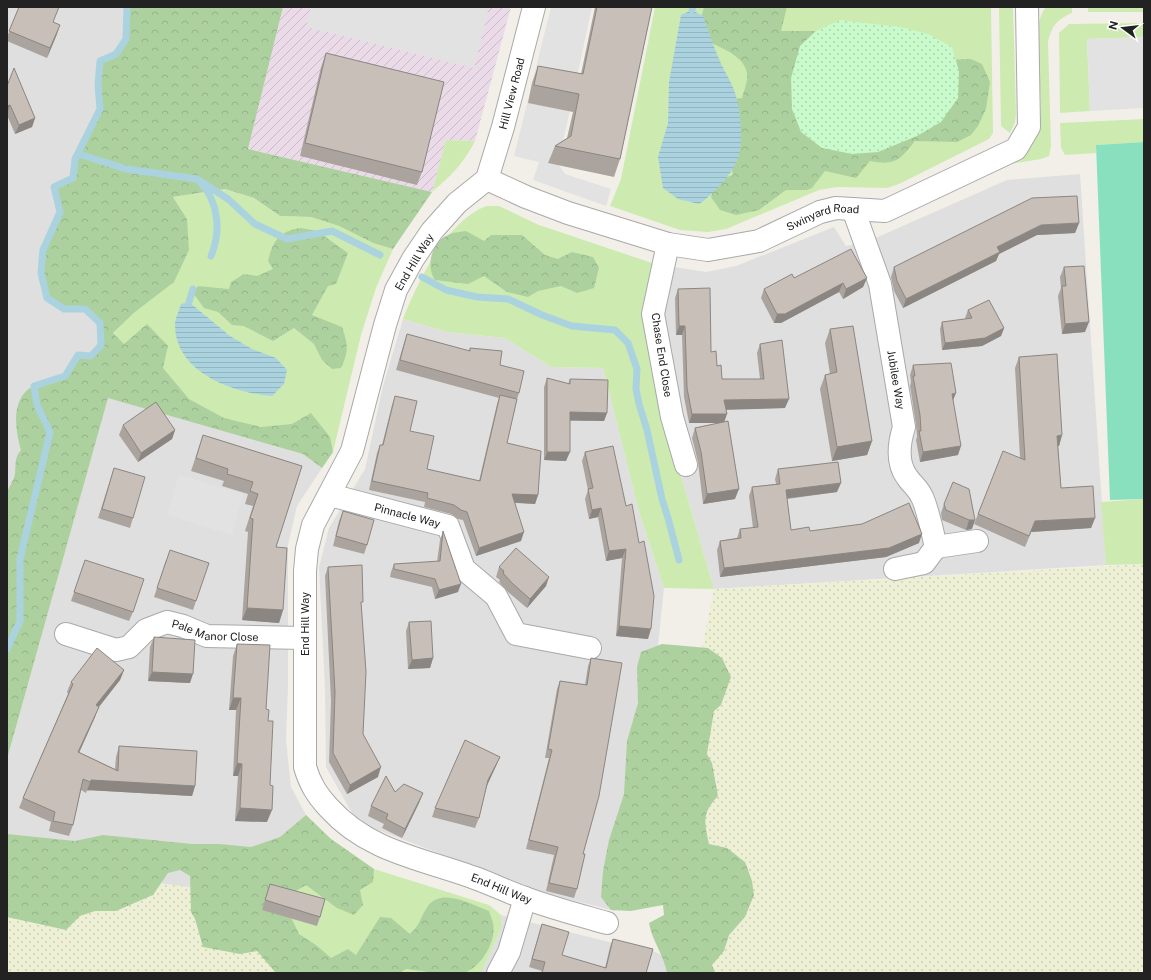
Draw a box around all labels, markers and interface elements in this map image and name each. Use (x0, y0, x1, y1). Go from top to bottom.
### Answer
north arrow (1103, 8, 1143, 48)
text: N (1106, 20, 1120, 31)
street label: Hill View Road (497, 56, 527, 131)
street label: Swinyard Road (784, 202, 860, 233)
street label: End Hill Way (392, 231, 436, 293)
street label: Chase End Close (649, 312, 675, 398)
street label: Jubilee Way (885, 349, 907, 411)
street label: Pinnacle Way (373, 501, 442, 530)
street label: End Hill Way (299, 592, 311, 656)
street label: Pale Manor Close (171, 617, 259, 643)
street label: End Hill Way (470, 871, 533, 906)

